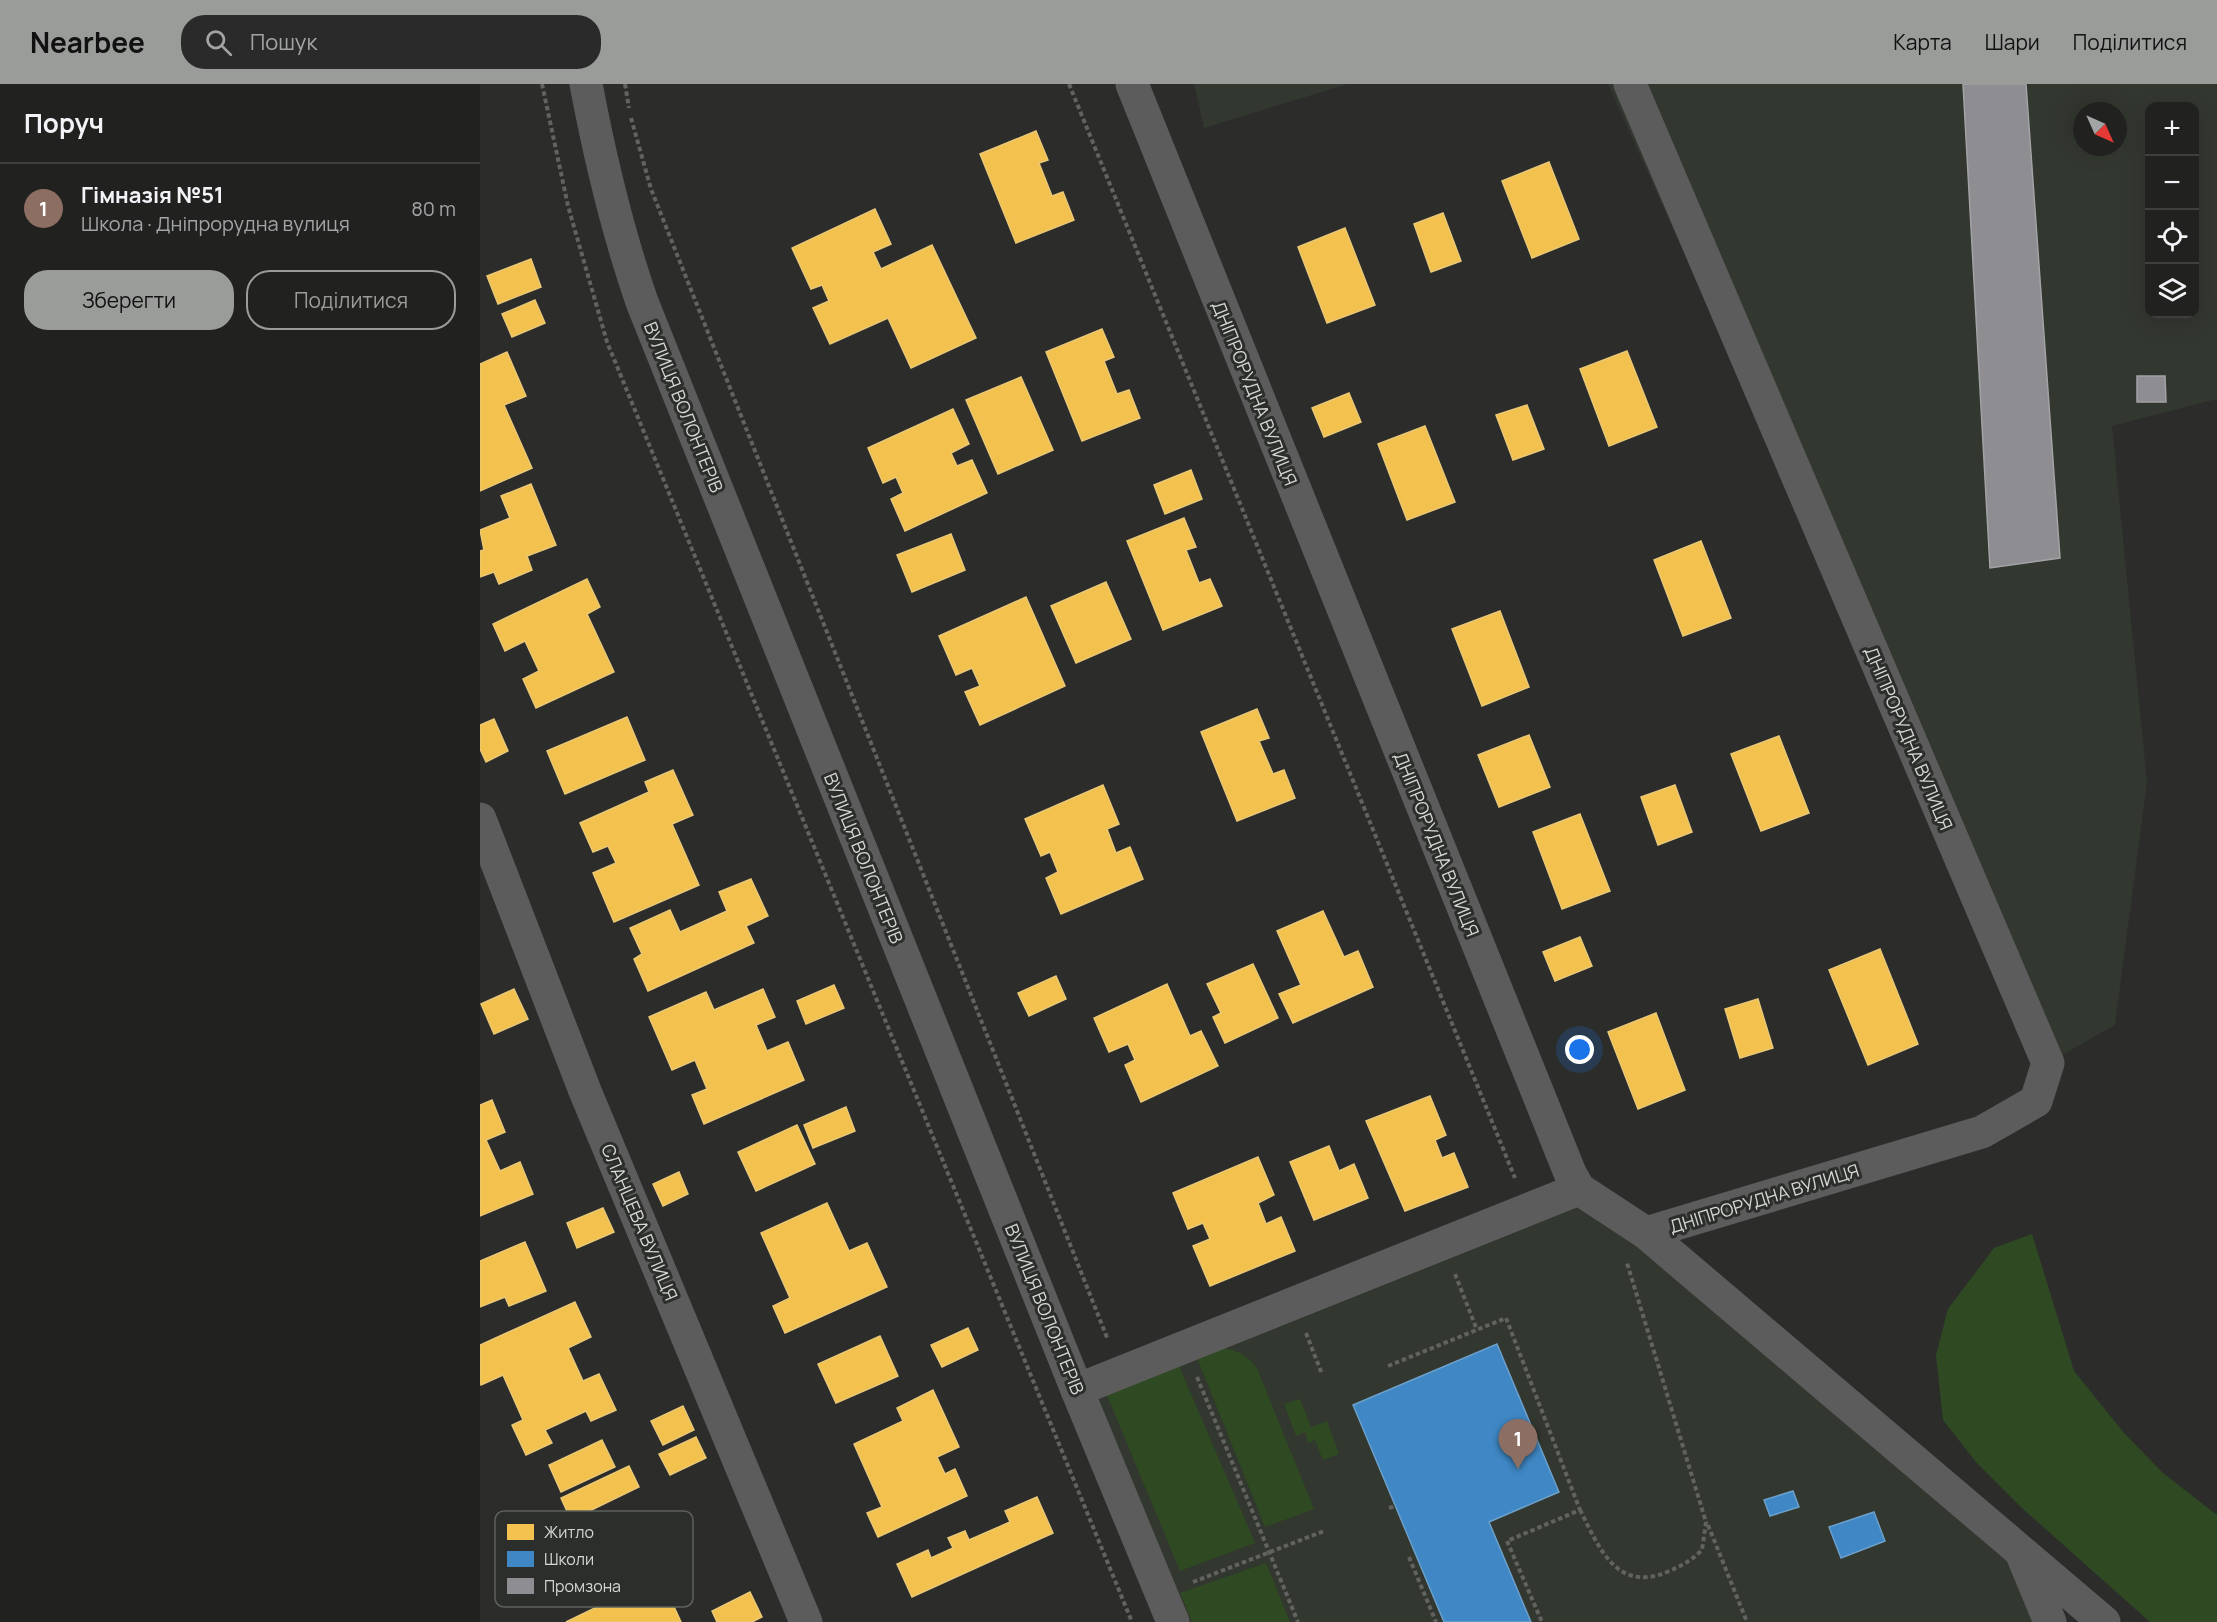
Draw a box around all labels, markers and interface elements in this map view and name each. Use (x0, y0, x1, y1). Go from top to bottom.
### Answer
search box (181, 15, 601, 69)
text: Nearbee (30, 23, 145, 61)
icon: search (202, 26, 235, 59)
text: Пошук (250, 27, 317, 57)
text: Карта (1893, 28, 1952, 56)
text: Шари (1985, 28, 2040, 56)
text: Поділитися (2073, 28, 2187, 56)
north arrow (2073, 102, 2127, 156)
map controls (2145, 102, 2199, 318)
button: + (2145, 102, 2199, 156)
text: Поруч (24, 105, 104, 141)
button: − (2145, 156, 2199, 210)
text: Гімназія №51 (81, 180, 224, 210)
text: 1 (39, 195, 48, 222)
text: 80 m (411, 195, 456, 222)
text: Школа · Дніпрорудна вулиця (81, 210, 350, 237)
button: locate (2145, 210, 2199, 264)
button: layers (2145, 264, 2199, 318)
button: Зберегти (24, 270, 234, 330)
button: Поділитися (246, 270, 456, 330)
street label: ДНІПРОРУДНА ВУЛИЦЯ (1207, 297, 1303, 489)
street label: ВУЛИЦЯ ВОЛОНТЕРІВ (639, 318, 729, 496)
street label: ДНІПРОРУДНА ВУЛИЦЯ (1859, 643, 1959, 833)
street label: ДНІПРОРУДНА ВУЛИЦЯ (1389, 748, 1485, 940)
street label: ВУЛИЦЯ ВОЛОНТЕРІВ (819, 769, 909, 947)
your location (1565, 1035, 1594, 1064)
street label: СЛАНЦЕВА ВУЛИЦЯ (596, 1140, 684, 1304)
street label: ДНІПРОРУДНА ВУЛИЦЯ (1666, 1158, 1862, 1238)
street label: ВУЛИЦЯ ВОЛОНТЕРІВ (1000, 1220, 1090, 1398)
pin: 1 (1498, 1420, 1538, 1469)
legend (495, 1511, 693, 1607)
text: Житло (544, 1521, 594, 1543)
text: Школи (544, 1548, 594, 1570)
text: Промзона (544, 1575, 621, 1597)

